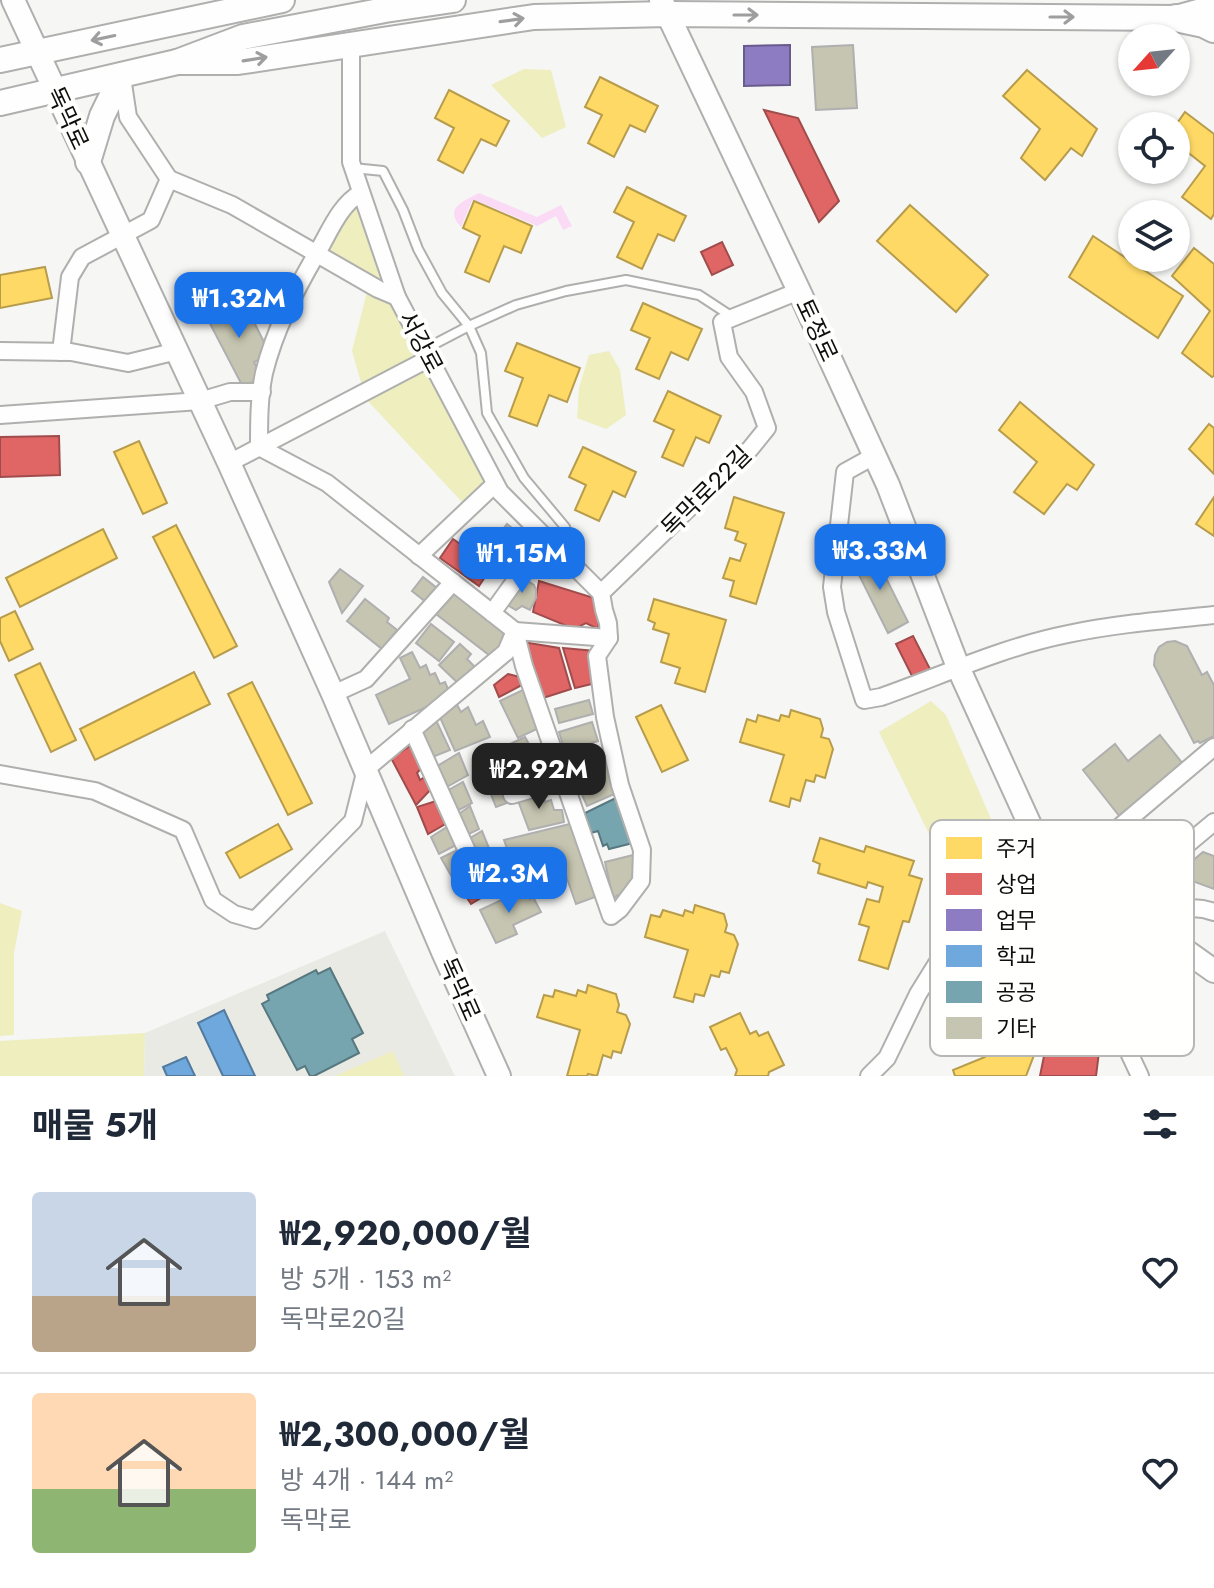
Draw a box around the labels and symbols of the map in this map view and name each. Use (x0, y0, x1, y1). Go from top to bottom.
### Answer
one-way arrow (732, 7, 759, 23)
one-way arrow (1048, 9, 1075, 25)
one-way arrow (498, 12, 524, 27)
north arrow (1118, 24, 1190, 96)
one-way arrow (90, 31, 116, 46)
one-way arrow (241, 51, 267, 66)
street label: 독막로 (38, 81, 98, 155)
pin: ₩1.32M (174, 272, 304, 340)
street label: 토정로 (787, 293, 847, 367)
street label: 서강로 (390, 305, 452, 379)
street label: 독막로22길 (653, 438, 759, 544)
pin: ₩3.33M (815, 524, 945, 592)
pin: ₩1.15M (457, 527, 587, 595)
pin: ₩2.92M (474, 743, 604, 811)
legend (930, 820, 1194, 1056)
text: 주거 (996, 832, 1036, 864)
pin: ₩2.3M (453, 847, 565, 915)
text: 상업 (996, 868, 1036, 900)
text: 업무 (996, 904, 1036, 936)
text: 학교 (996, 940, 1036, 972)
street label: 독막로 (431, 952, 489, 1026)
text: 공공 (996, 976, 1036, 1008)
text: 기타 (996, 1012, 1036, 1044)

